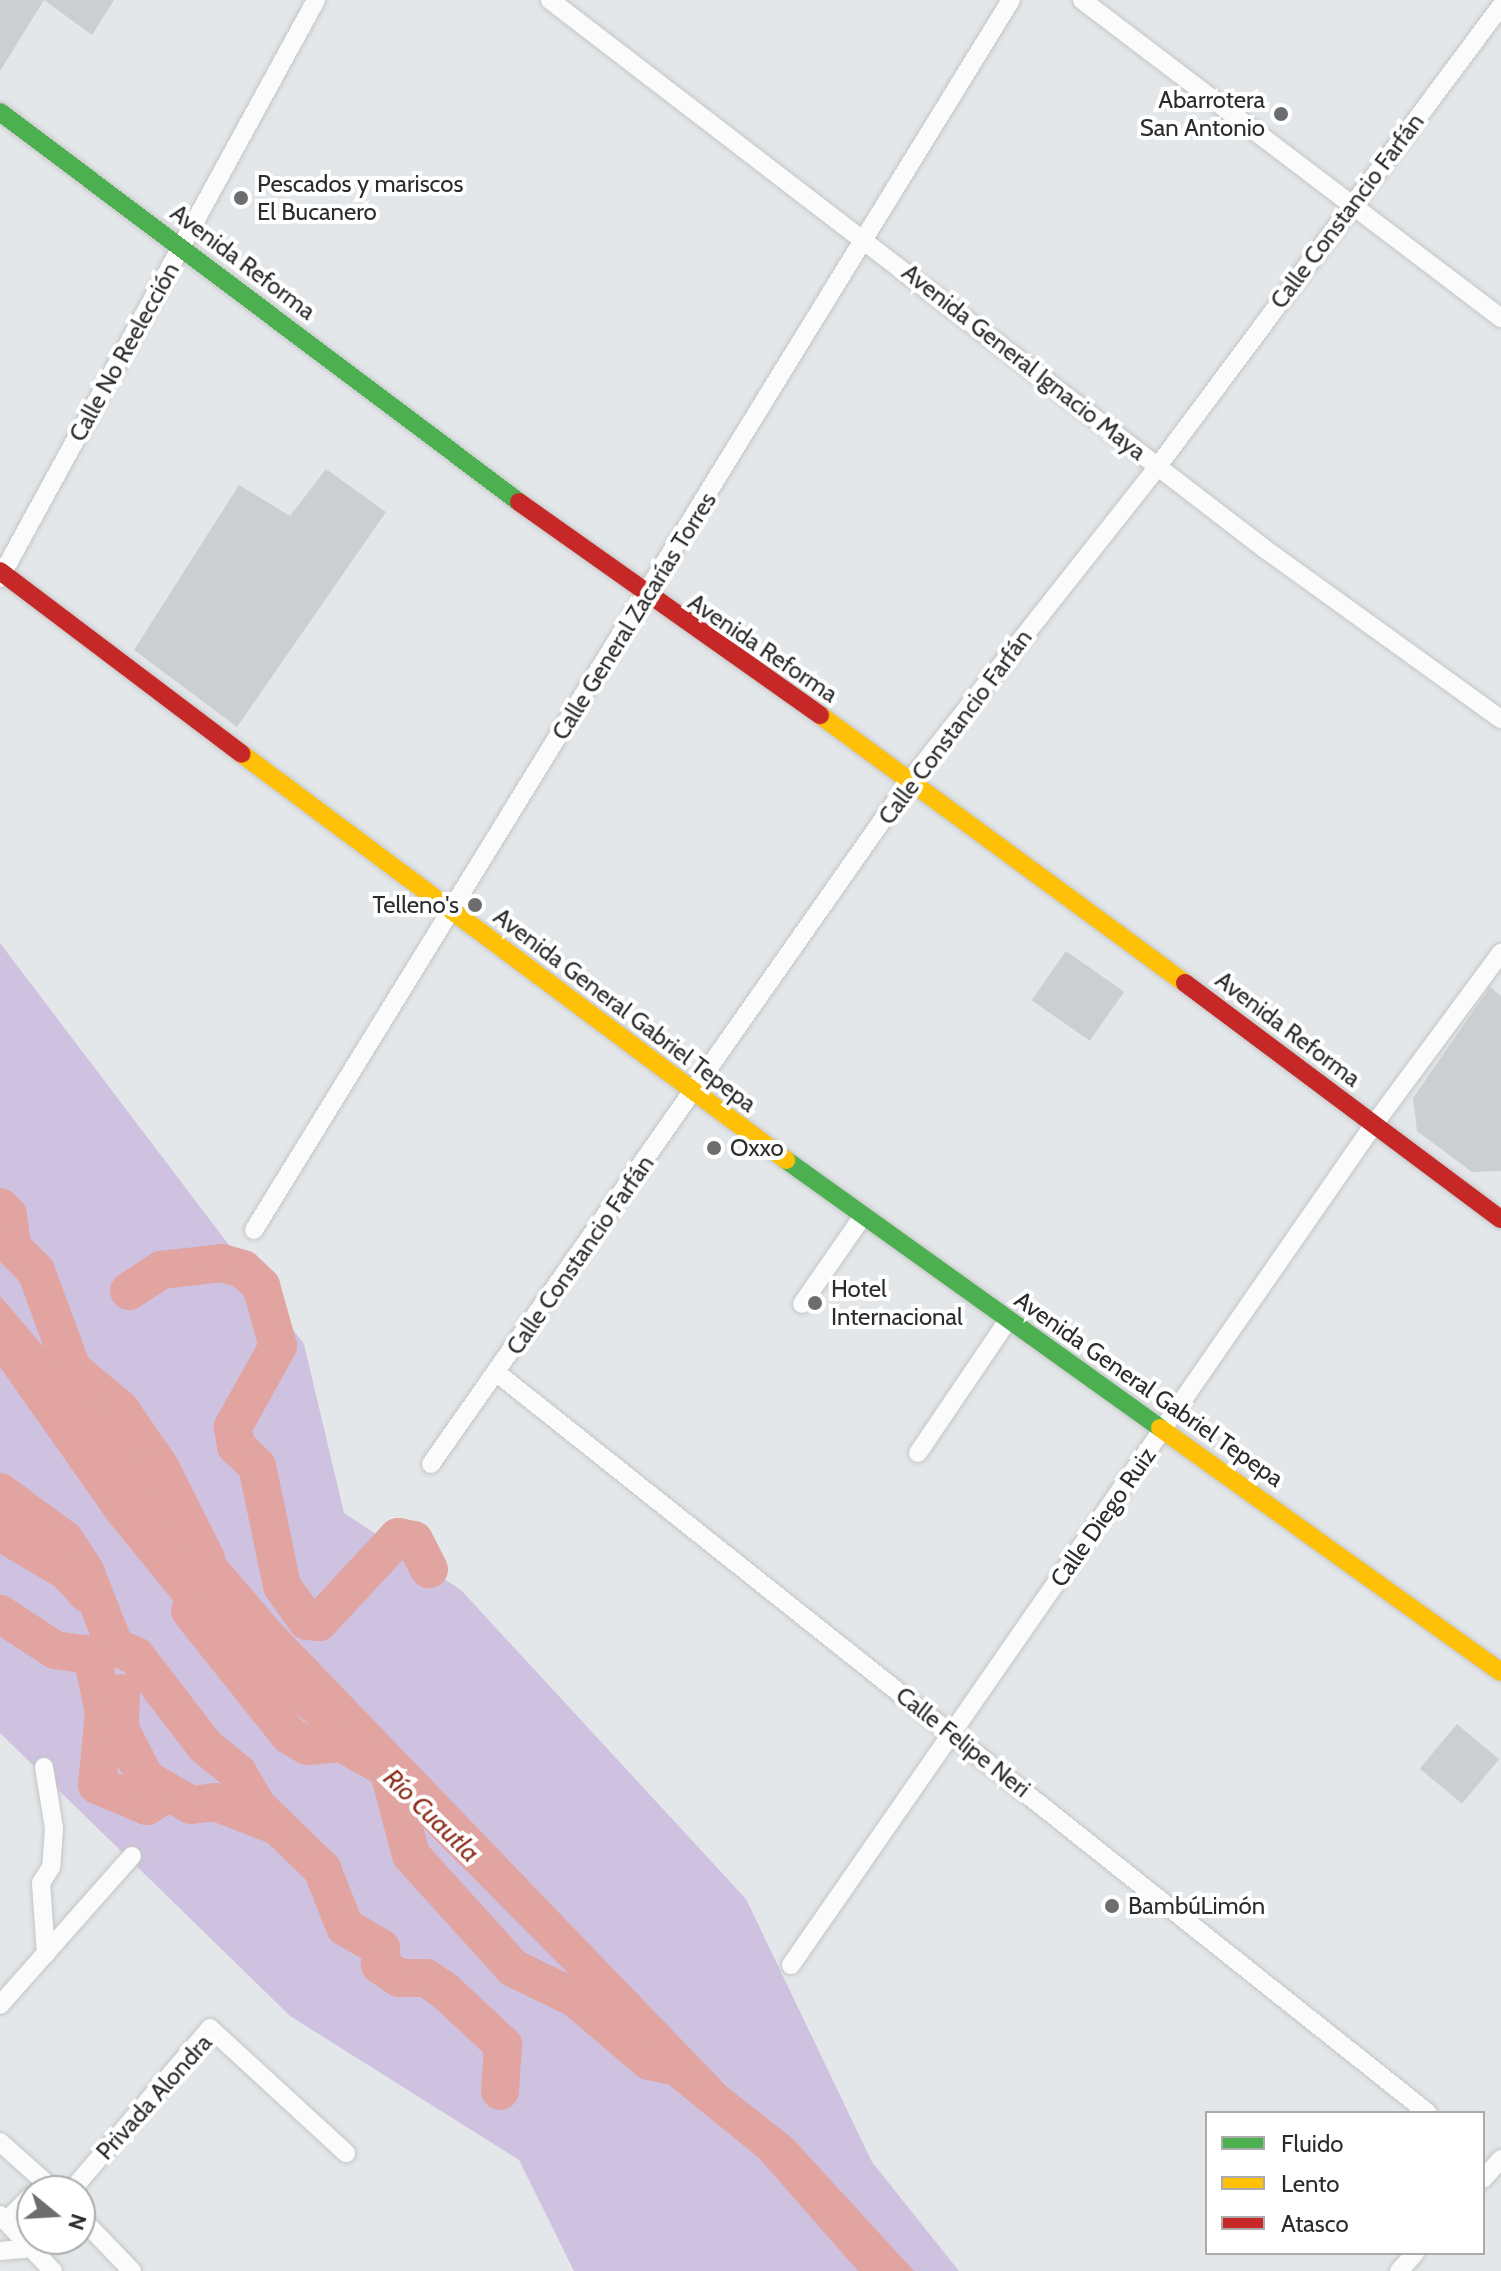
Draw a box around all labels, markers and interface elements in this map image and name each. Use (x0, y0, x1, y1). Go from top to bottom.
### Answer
place label: Abarrotera San Antonio (1140, 86, 1265, 142)
marker: Abarrotera San Antonio (1272, 105, 1290, 123)
street label: Calle Constancio Farfán (1264, 108, 1430, 314)
place label: Pescados y mariscos El Bucanero (257, 170, 463, 226)
marker: Pescados y mariscos El Bucanero (232, 189, 250, 207)
street label: Avenida Reforma (165, 198, 321, 326)
street label: Calle No Reelección (63, 258, 185, 446)
street label: Avenida General Ignacio Maya (896, 258, 1152, 466)
street label: Calle General Zacarías Torres (546, 487, 722, 745)
street label: Avenida Reforma (683, 587, 843, 709)
street label: Calle Constancio Farfán (872, 624, 1038, 830)
place label: Telleno's (372, 891, 459, 919)
marker: Telleno's (466, 896, 484, 914)
street label: Avenida General Gabriel Tepepa (488, 902, 762, 1118)
street label: Avenida Reforma (1210, 965, 1366, 1093)
place label: Oxxo (730, 1134, 784, 1162)
marker: Oxxo (705, 1139, 723, 1157)
street label: Calle Constancio Farfán (500, 1150, 660, 1360)
place label: Hotel Internacional (831, 1275, 963, 1331)
street label: Avenida General Gabriel Tepepa (1009, 1285, 1289, 1493)
marker: Hotel Internacional (806, 1294, 824, 1312)
street label: Calle Diego Ruiz (1044, 1442, 1162, 1592)
street label: Calle Felipe Neri (890, 1681, 1036, 1803)
water label: Río Cuautla (377, 1763, 485, 1869)
place label: BambúLimón (1128, 1892, 1265, 1920)
marker: BambúLimón (1103, 1897, 1121, 1915)
street label: Privada Alondra (90, 2028, 218, 2166)
legend (1205, 2111, 1485, 2255)
text: Fluido (1281, 2129, 1343, 2158)
text: Lento (1281, 2169, 1340, 2198)
north arrow (16, 2175, 96, 2255)
text: Atasco (1281, 2209, 1349, 2238)
text: N (62, 2210, 93, 2234)

